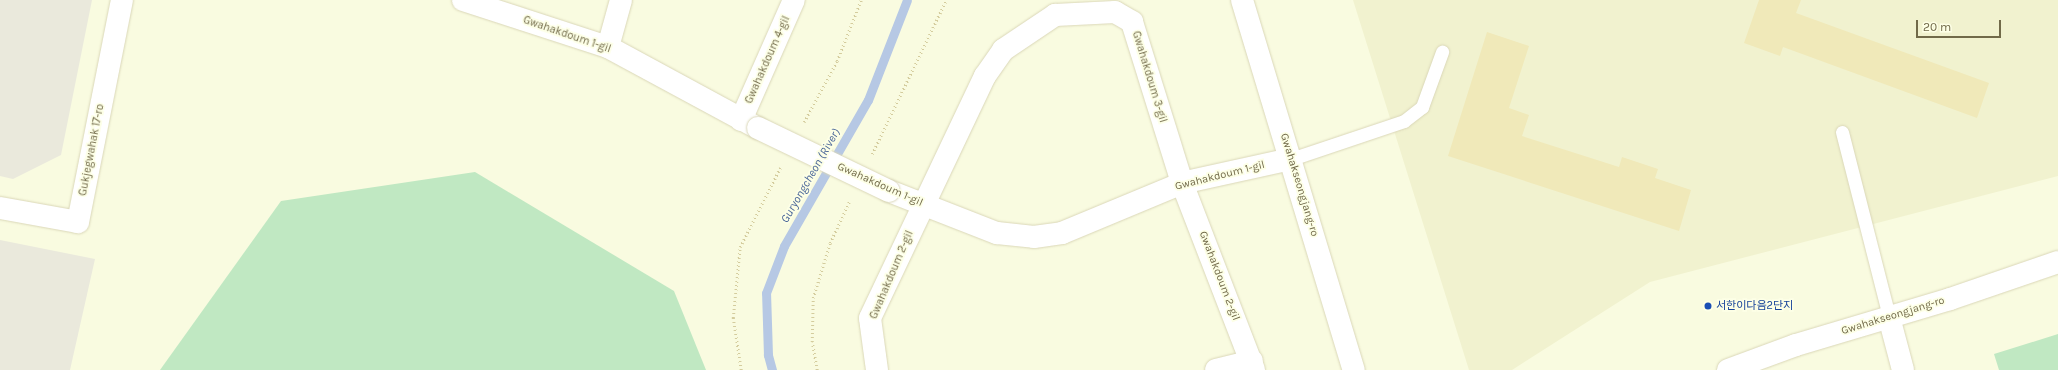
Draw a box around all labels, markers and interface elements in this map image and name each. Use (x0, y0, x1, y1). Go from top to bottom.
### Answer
scale bar (1918, 12, 2003, 38)
street label: Gwahakdoum 1-gil (521, 14, 613, 56)
street label: Gwahakdoum 4-gil (743, 14, 793, 106)
text: 20 m (1923, 20, 1951, 34)
street label: Gwahakdoum 3-gil (1129, 30, 1169, 124)
street label: Gukjegwahak 17-ro (77, 103, 107, 197)
water label: Guryongcheon (River) (778, 126, 844, 226)
street label: Gwahakseongjang-ro (1277, 132, 1321, 238)
street label: Gwahakdoum 1-gil (1174, 158, 1266, 194)
street label: Gwahakdoum 1-gil (835, 160, 925, 210)
street label: Gwahakdoum 2-gil (867, 229, 917, 321)
street label: Gwahakdoum 2-gil (1196, 229, 1242, 323)
street label: Gwahakseongjang-ro (1840, 294, 1946, 338)
place label: 서한이다음2단지 (1716, 299, 1793, 313)
marker: 서한이다음2단지 (1703, 301, 1713, 311)

